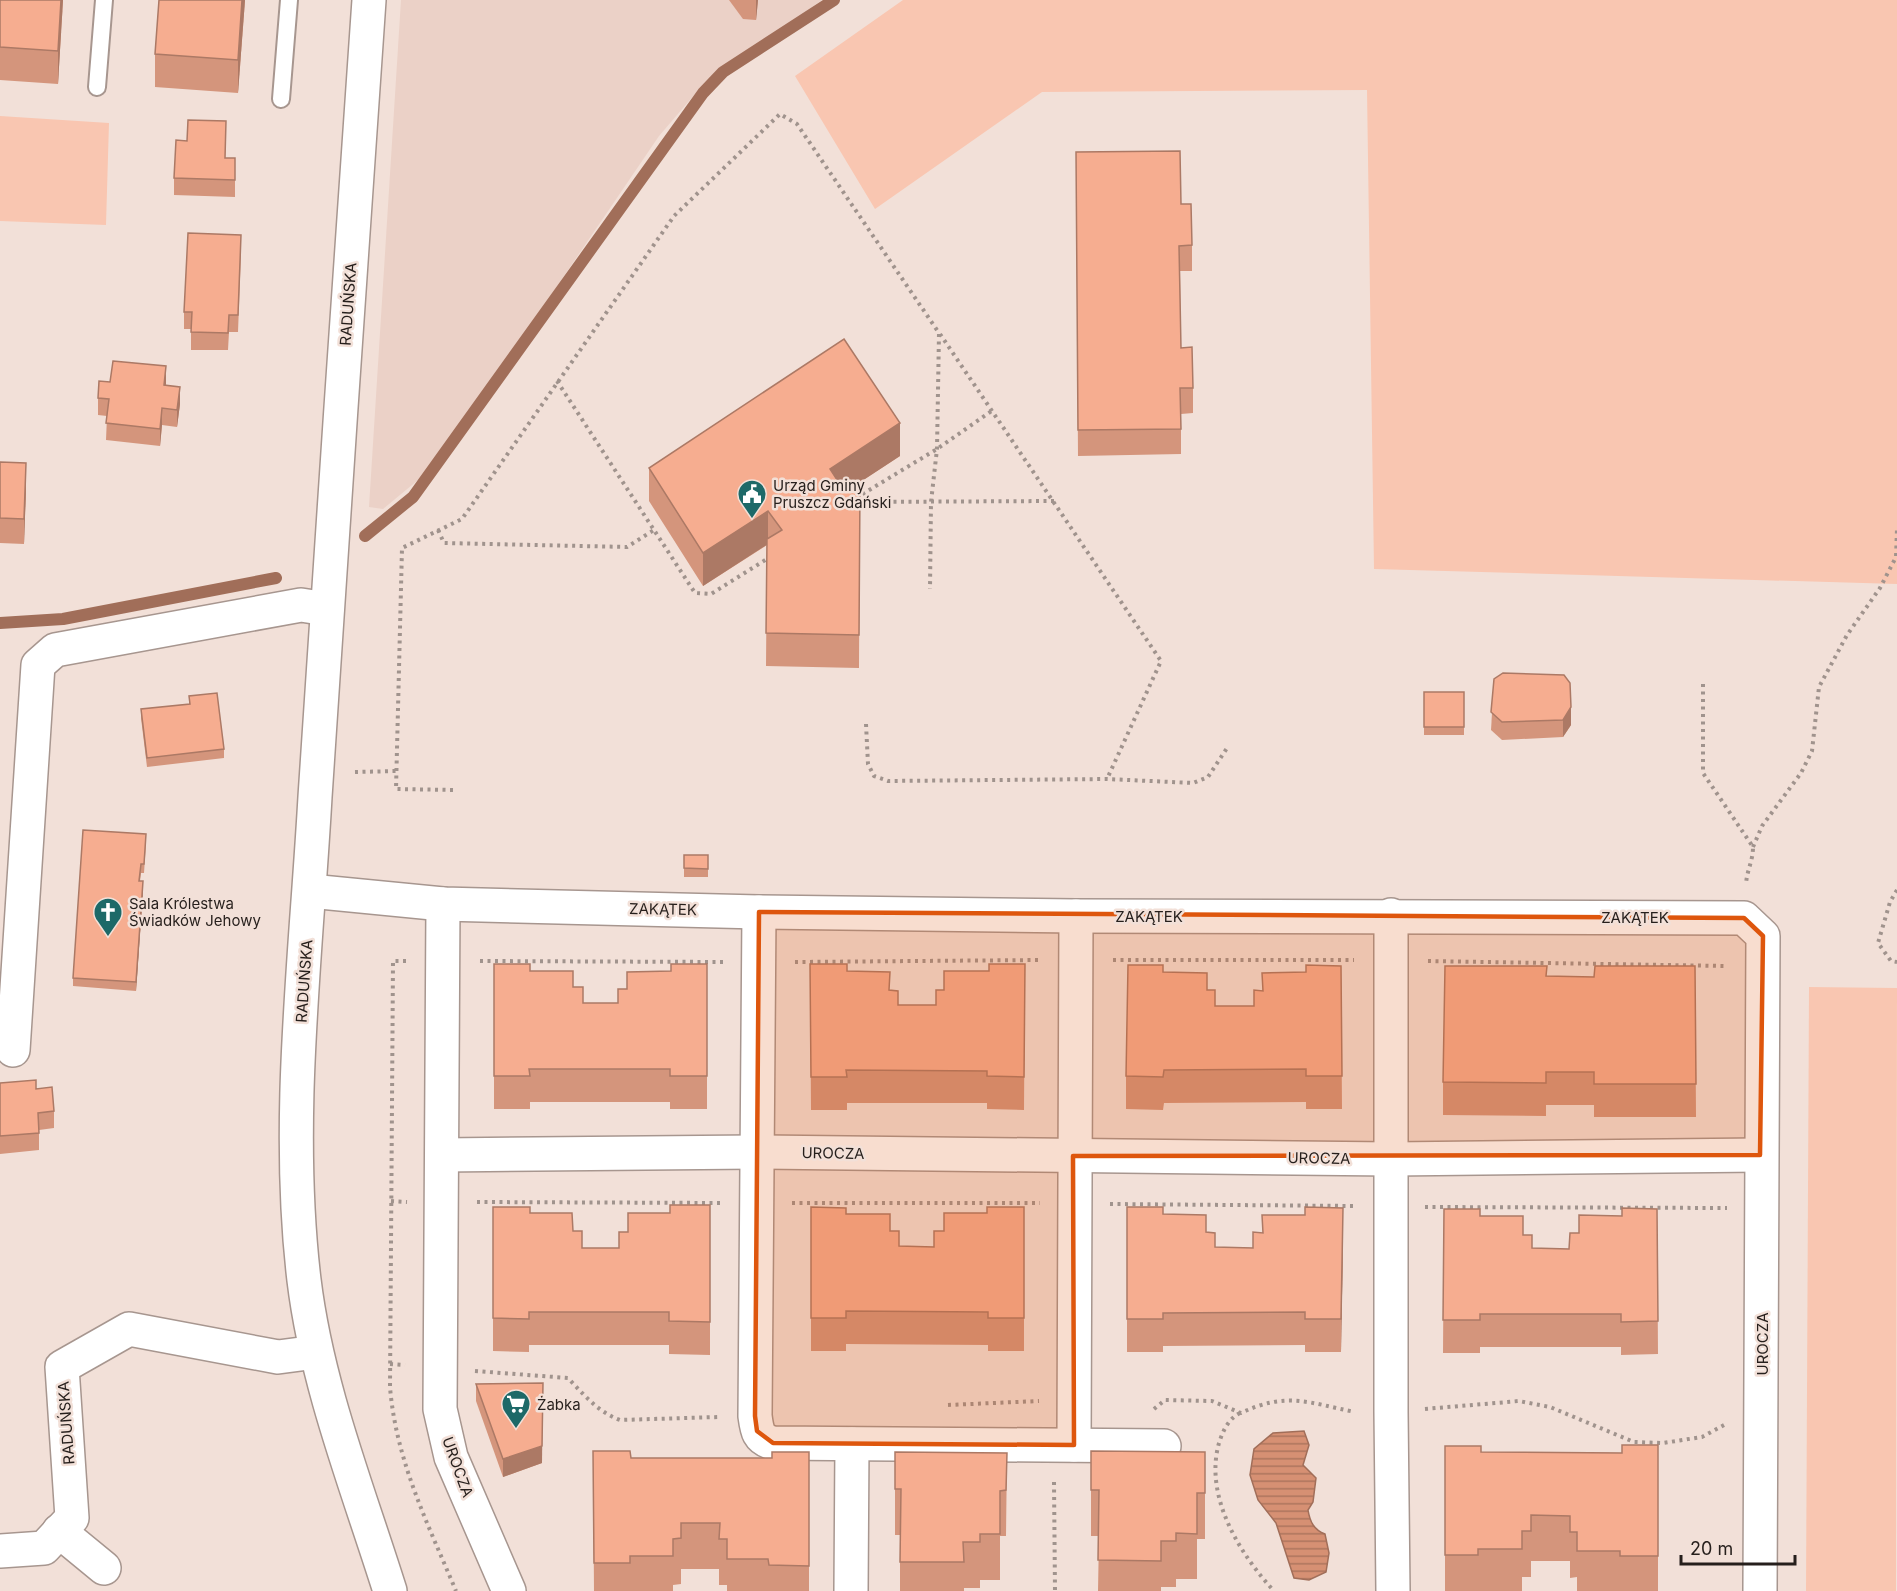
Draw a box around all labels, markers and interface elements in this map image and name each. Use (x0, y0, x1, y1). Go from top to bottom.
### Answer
street label: RADUŃSKA (336, 262, 360, 346)
place label: Urząd Gminy Pruszcz Gdański (773, 476, 891, 512)
public building icon: Urząd Gminy Pruszcz Gdański (736, 478, 768, 520)
place label: Sala Królestwa Świadków Jehowy (129, 894, 261, 930)
church icon: Sala Królestwa Świadków Jehowy (92, 896, 124, 938)
street label: ZAKĄTEK (629, 899, 697, 919)
street label: ZAKĄTEK (1115, 907, 1183, 926)
street label: ZAKĄTEK (1601, 908, 1669, 927)
street label: RADUŃSKA (292, 939, 316, 1023)
street label: UROCZA (801, 1143, 865, 1163)
street label: UROCZA (1287, 1148, 1351, 1168)
street label: UROCZA (1753, 1312, 1772, 1376)
street label: RADUŃSKA (54, 1381, 78, 1465)
supermarket icon: Żabka (500, 1388, 532, 1430)
place label: Żabka (537, 1395, 581, 1414)
street label: UROCZA (438, 1434, 478, 1500)
scale bar (1681, 1528, 1795, 1566)
text: 20 m (1690, 1538, 1733, 1559)

